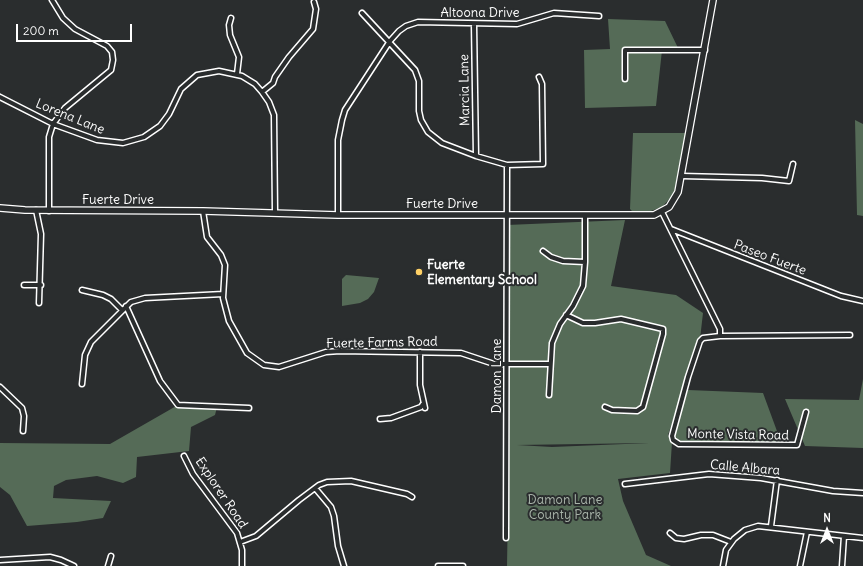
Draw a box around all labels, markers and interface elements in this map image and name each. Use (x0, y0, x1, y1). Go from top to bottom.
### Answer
street label: Altoona Drive (440, 5, 520, 21)
scale bar (18, 16, 134, 42)
text: 200 m (23, 23, 59, 38)
street label: Marcia Lane (457, 54, 473, 126)
street label: Lorena Lane (33, 96, 107, 138)
street label: Fuerte Drive (82, 192, 154, 208)
street label: Fuerte Drive (406, 196, 478, 212)
street label: Paseo Fuerte (732, 237, 808, 279)
place label: Fuerte Elementary School (427, 257, 537, 288)
marker: Fuerte Elementary School (414, 267, 424, 277)
street label: Fuerte Farms Road (326, 334, 438, 352)
street label: Damon Lane (489, 339, 505, 413)
street label: Monte Vista Road (687, 426, 789, 444)
street label: Explorer Road (192, 454, 250, 532)
street label: Calle Albara (709, 457, 781, 479)
park label: Damon Lane County Park (528, 492, 602, 523)
north arrow (807, 510, 847, 550)
text: N (823, 511, 831, 525)

